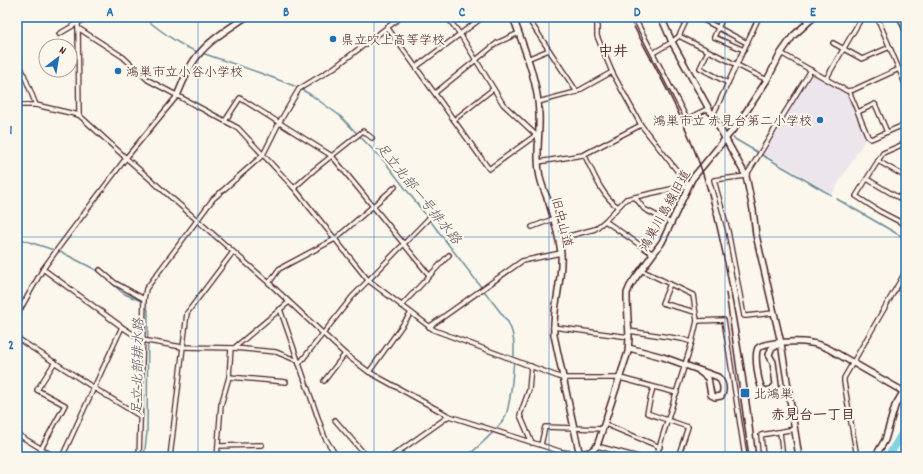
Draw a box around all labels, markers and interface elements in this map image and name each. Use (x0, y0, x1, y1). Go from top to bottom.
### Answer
text: A (106, 4, 114, 23)
text: B (283, 4, 289, 23)
text: C (459, 4, 466, 23)
text: D (634, 4, 641, 23)
text: E (810, 4, 817, 23)
place label: 県立吹上高等学校 (341, 32, 445, 51)
marker: 県立吹上高等学校 (328, 34, 338, 44)
north arrow (38, 38, 78, 78)
district label: 中井 (598, 42, 628, 64)
text: N (56, 43, 69, 60)
place label: 鴻巣市立小谷小学校 (126, 64, 243, 83)
marker: 鴻巣市立小谷小学校 (113, 66, 123, 76)
place label: 鴻巣市立 赤見台第二小学校 (653, 113, 812, 132)
marker: 鴻巣市立 赤見台第二小学校 (815, 115, 825, 125)
text: 1 (10, 122, 13, 141)
water label: 足立北部一号排水路 (370, 139, 465, 250)
street label: 鴻巣川島線旧道 (636, 167, 697, 256)
street label: 旧中山道 (545, 195, 576, 250)
water label: 足立北部排水路 (128, 317, 150, 416)
text: 2 (8, 337, 14, 356)
place label: 北鴻巣 (754, 386, 793, 405)
marker: 北鴻巣 (739, 387, 751, 399)
district label: 赤見台一丁目 (771, 406, 855, 426)

